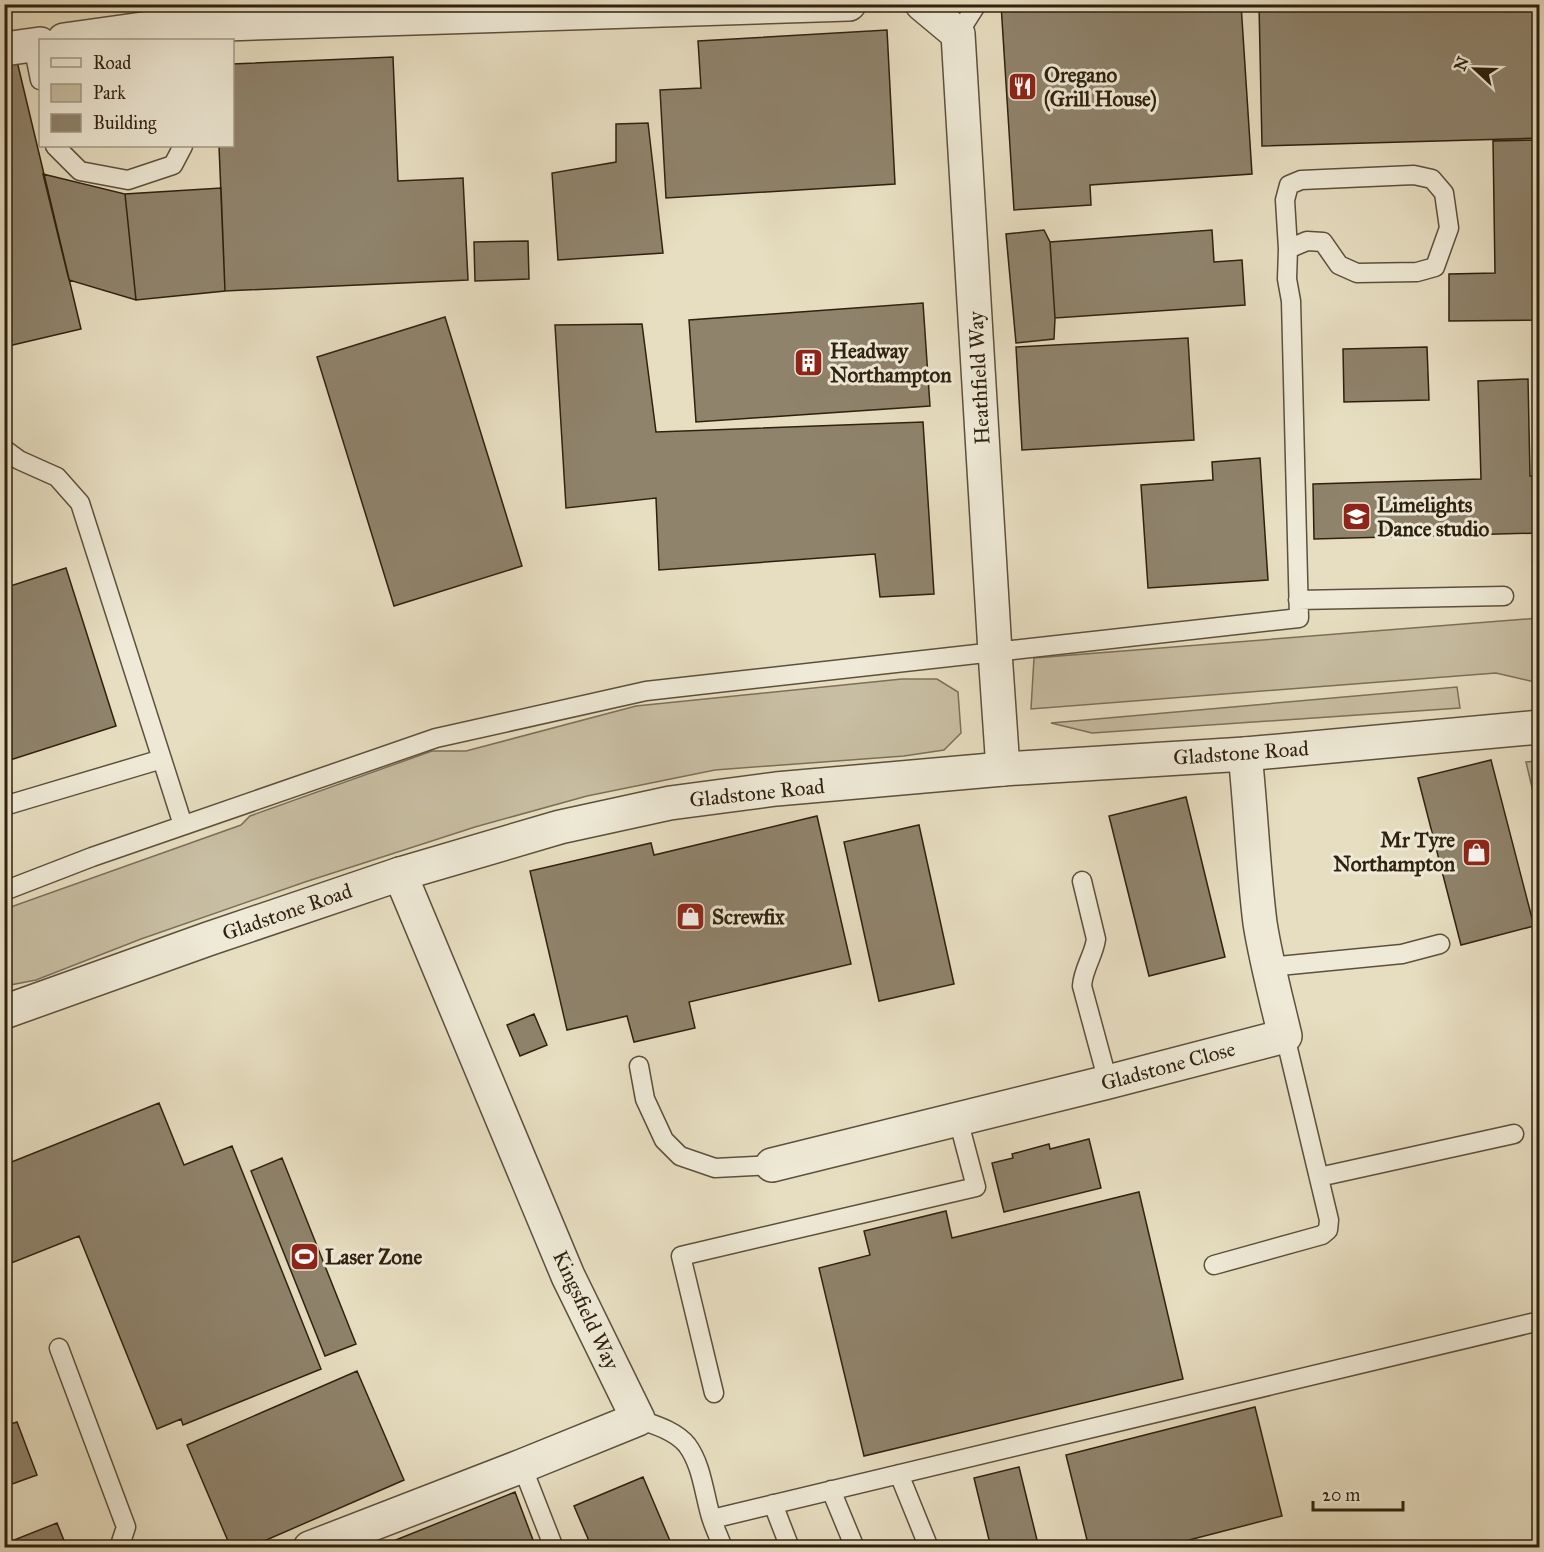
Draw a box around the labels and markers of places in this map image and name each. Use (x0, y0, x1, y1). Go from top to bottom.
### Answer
place label: Oregano (Grill House) (1044, 62, 1157, 112)
restaurant icon: Oregano (Grill House) (1007, 71, 1039, 103)
place label: Headway Northampton (830, 338, 952, 388)
building icon: Headway Northampton (793, 347, 825, 379)
place label: Limelights Dance studio (1377, 492, 1489, 542)
school or university icon: Limelights Dance studio (1340, 501, 1372, 533)
place label: Mr Tyre Northampton (1333, 827, 1456, 877)
shop icon: Mr Tyre Northampton (1460, 836, 1492, 868)
shop icon: Screwfix (675, 901, 707, 933)
place label: Screwfix (712, 904, 785, 930)
sports icon: Laser Zone (288, 1241, 320, 1273)
place label: Laser Zone (325, 1244, 422, 1270)

